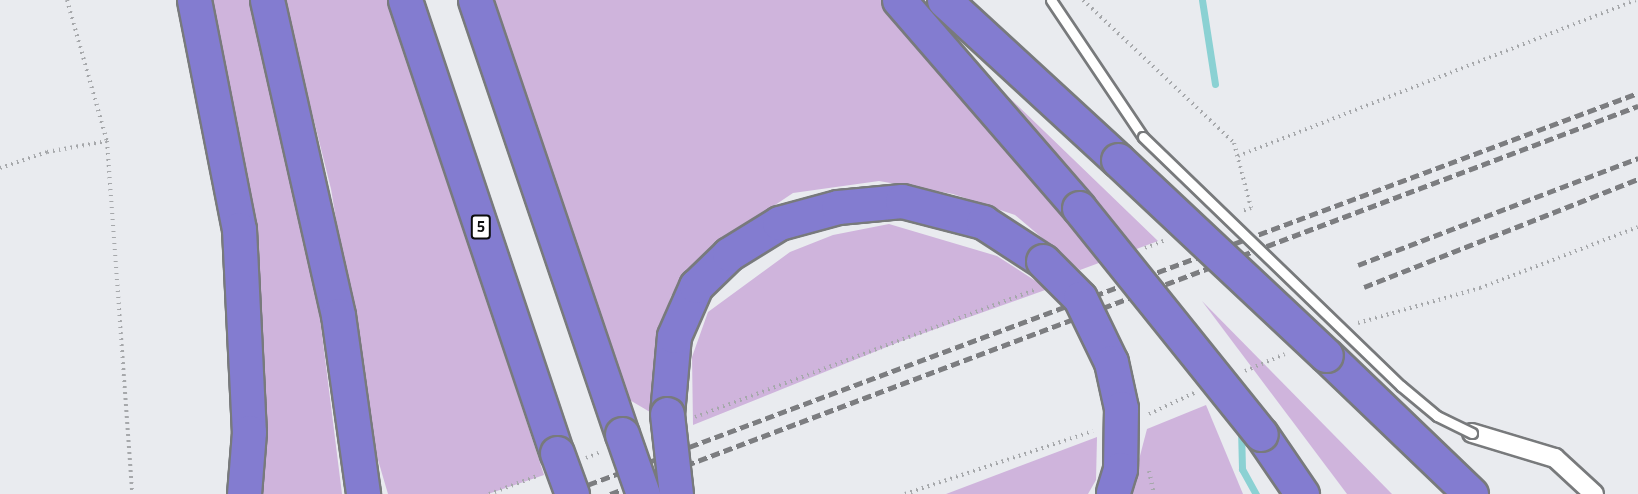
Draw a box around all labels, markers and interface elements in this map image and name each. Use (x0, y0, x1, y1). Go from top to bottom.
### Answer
road number: 5 (470, 215, 492, 239)

